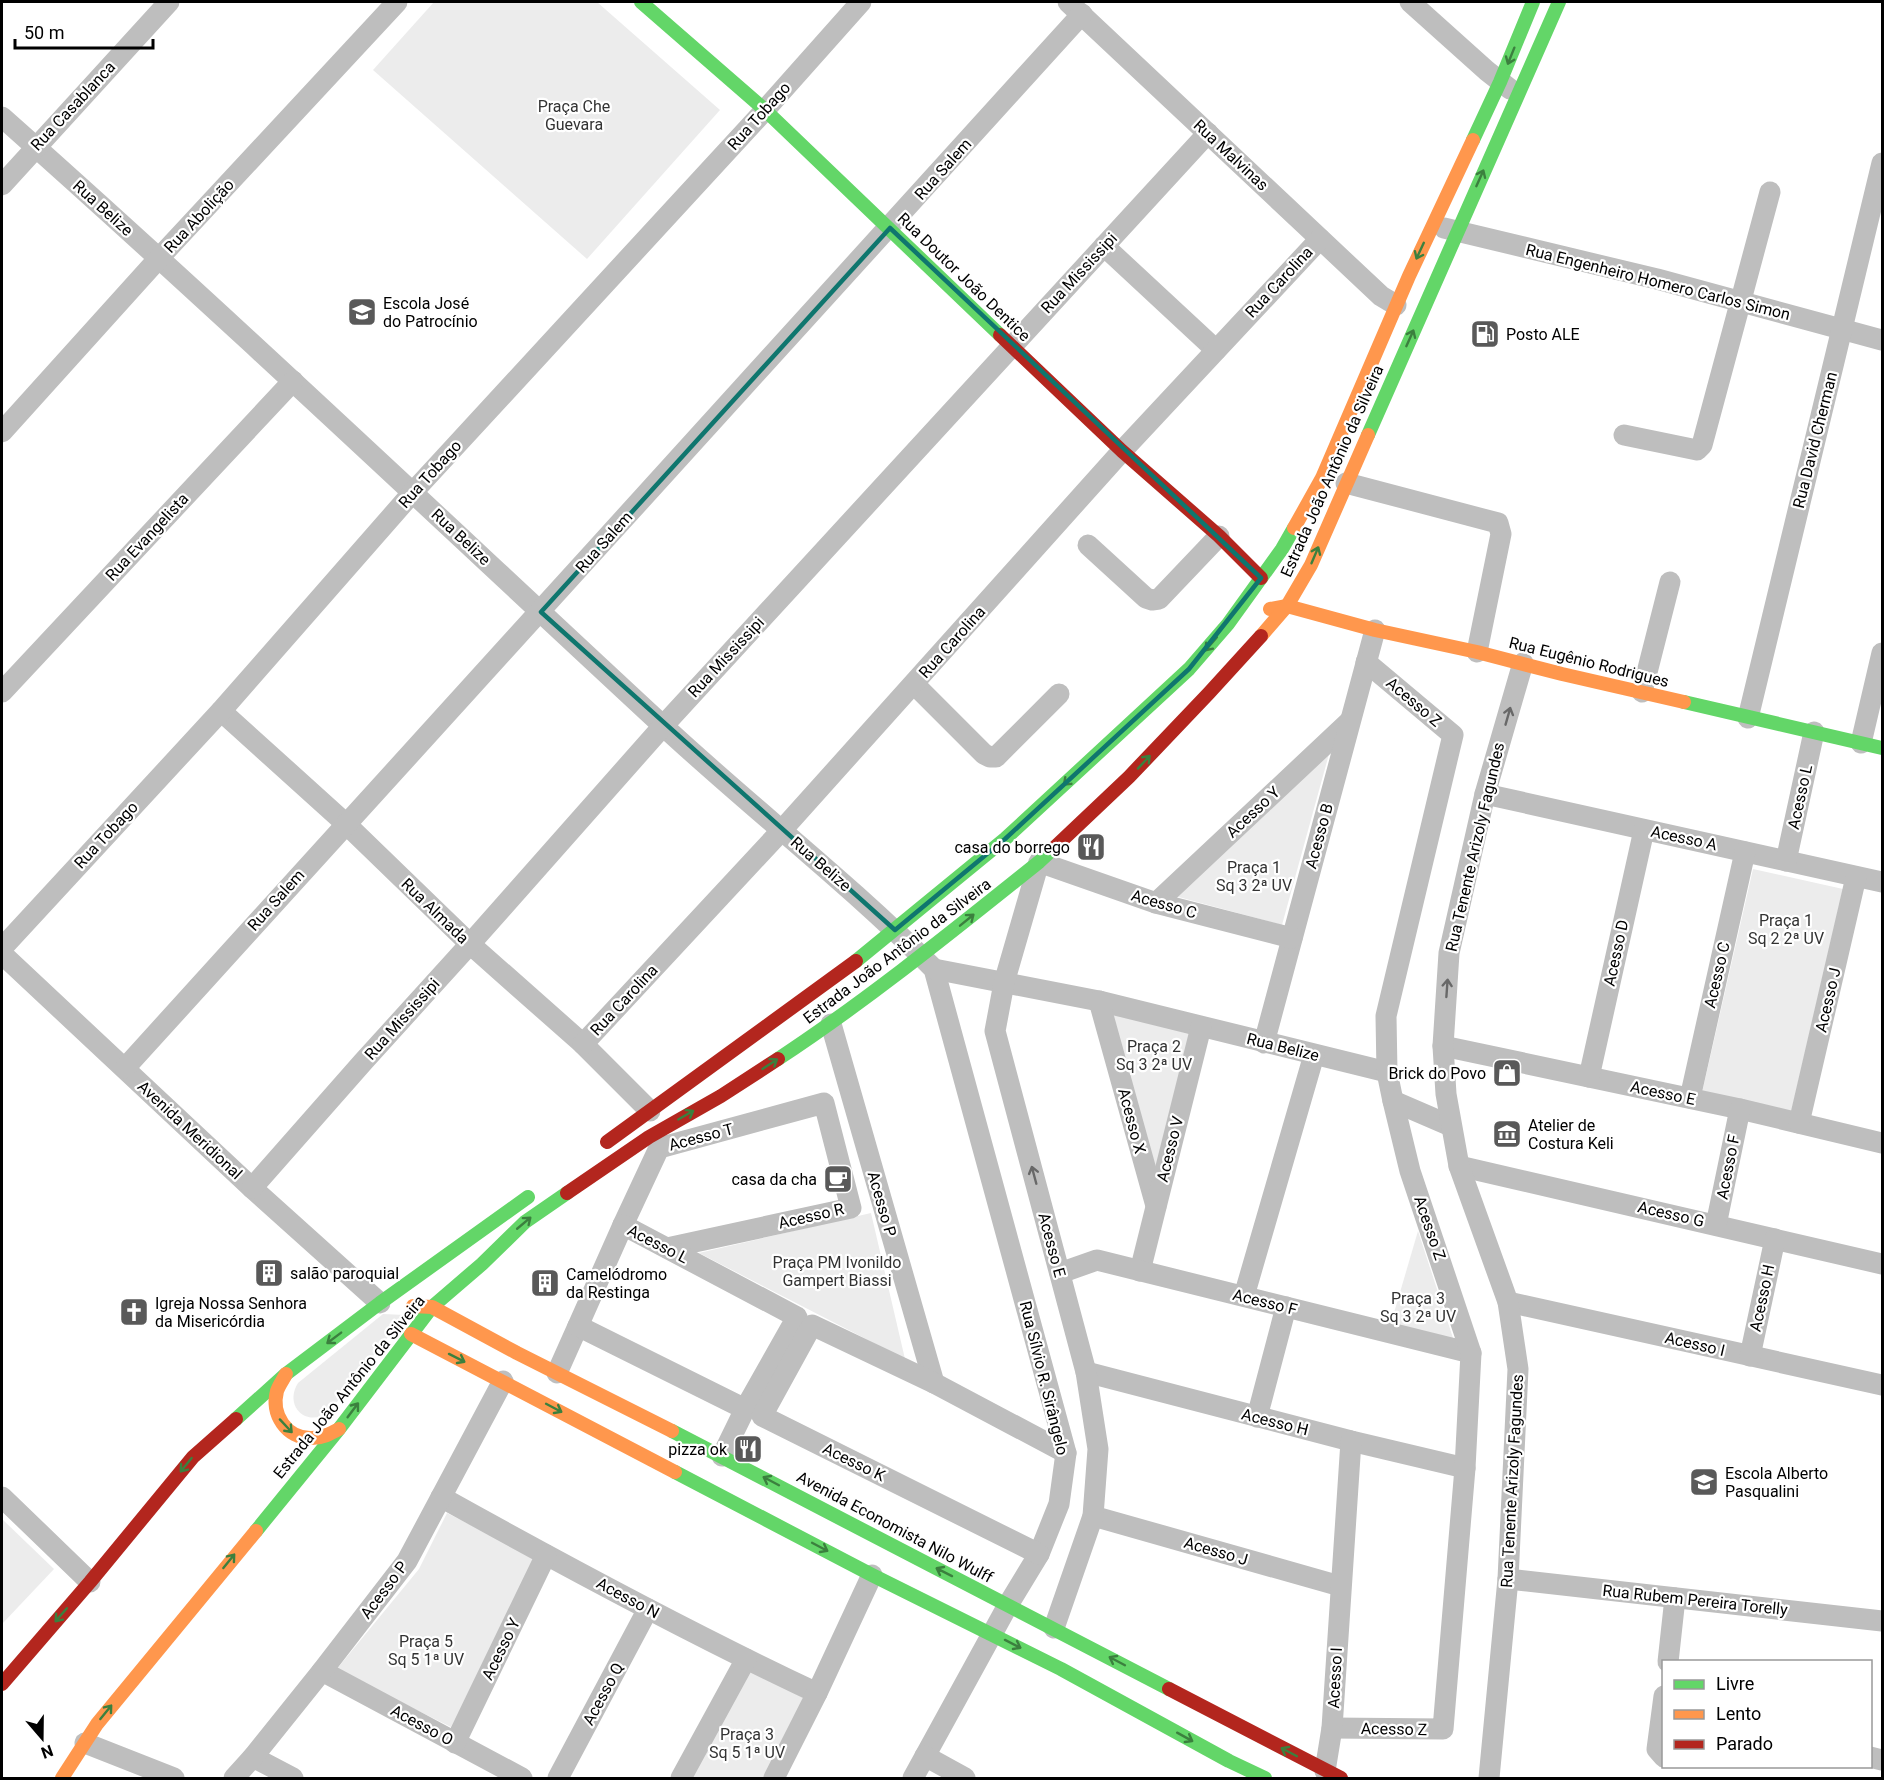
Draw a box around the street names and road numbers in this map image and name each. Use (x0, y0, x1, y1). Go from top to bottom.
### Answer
street label: Rua Casablanca (27, 57, 119, 155)
street label: Rua Tobago (724, 78, 794, 154)
street label: Rua Malvinas (1190, 116, 1272, 194)
street label: Rua Salem (911, 134, 975, 204)
street label: Rua Abolição (160, 175, 238, 257)
street label: Rua Belize (69, 176, 137, 240)
street label: Rua Doutor João Dentice (894, 209, 1034, 345)
street label: Rua Mississipi (1037, 229, 1121, 317)
street label: Rua Engenheiro Homero Carlos Simon (1524, 240, 1792, 324)
street label: Rua Carolina (1241, 243, 1317, 321)
street label: Estrada João Antônio da Silveira (1277, 362, 1387, 580)
street label: Rua David Cherman (1789, 370, 1841, 510)
street label: Rua Tobago (395, 436, 465, 512)
street label: Rua Evangelista (102, 489, 192, 585)
street label: Rua Belize (428, 505, 494, 569)
street label: Rua Salem (572, 507, 636, 577)
street label: Rua Carolina (915, 602, 989, 682)
street label: Rua Mississipi (684, 613, 768, 701)
street label: Rua Eugênio Rodrigues (1507, 633, 1671, 691)
street label: Acesso Z (1382, 673, 1446, 731)
street label: Rua Tenente Arizoly Fagundes (1442, 741, 1508, 953)
street label: Acesso L (1784, 763, 1816, 831)
street label: Acesso Y (1222, 782, 1284, 842)
street label: Rua Tobago (70, 798, 142, 872)
street label: Acesso B (1301, 801, 1337, 871)
street label: Acesso A (1649, 822, 1719, 854)
street label: Rua Belize (787, 833, 855, 895)
street label: Rua Salem (244, 865, 308, 935)
street label: Rua Almada (397, 874, 473, 948)
street label: Estrada João Antônio da Silveira (799, 874, 995, 1028)
street label: Acesso C (1129, 886, 1199, 922)
street label: Acesso D (1600, 918, 1632, 988)
street label: Acesso C (1700, 940, 1734, 1010)
street label: Rua Carolina (586, 961, 662, 1039)
street label: Acesso J (1811, 966, 1845, 1034)
street label: Rua Mississipi (361, 974, 443, 1064)
street label: Rua Belize (1245, 1029, 1321, 1065)
street label: Avenida Meridional (134, 1077, 246, 1183)
street label: Acesso E (1629, 1077, 1697, 1109)
street label: Acesso X (1114, 1086, 1150, 1156)
street label: Acesso V (1153, 1114, 1187, 1184)
street label: Acesso T (667, 1119, 736, 1155)
street label: Acesso F (1712, 1133, 1744, 1201)
street label: Acesso P (864, 1169, 900, 1239)
street label: Acesso Z (1410, 1193, 1450, 1263)
street label: Acesso G (1636, 1197, 1706, 1231)
street label: Acesso R (776, 1199, 846, 1233)
street label: Acesso E (1034, 1211, 1070, 1279)
street label: Acesso L (624, 1221, 692, 1268)
street label: Acesso H (1746, 1263, 1778, 1333)
street label: Acesso F (1231, 1285, 1299, 1319)
street label: Estrada João Antônio da Silveira (269, 1292, 429, 1482)
street label: Rua Sílvio R. Sirângelo (1016, 1299, 1072, 1457)
street label: Acesso I (1663, 1328, 1727, 1360)
street label: Rua Tenente Arizoly Fagundes (1497, 1374, 1527, 1588)
street label: Acesso H (1240, 1405, 1310, 1439)
street label: Acesso K (820, 1439, 889, 1486)
street label: Avenida Economista Nilo Wulff (794, 1467, 997, 1587)
street label: Acesso J (1182, 1533, 1250, 1569)
street label: Acesso P (356, 1558, 412, 1622)
street label: Acesso N (593, 1574, 663, 1622)
street label: Rua Rubem Pereira Torelly (1601, 1581, 1789, 1619)
street label: Acesso Y (478, 1615, 524, 1683)
street label: Acesso I (1324, 1647, 1346, 1709)
street label: Acesso Q (579, 1660, 627, 1728)
street label: Acesso O (388, 1701, 456, 1749)
street label: Acesso Z (1361, 1719, 1427, 1739)

